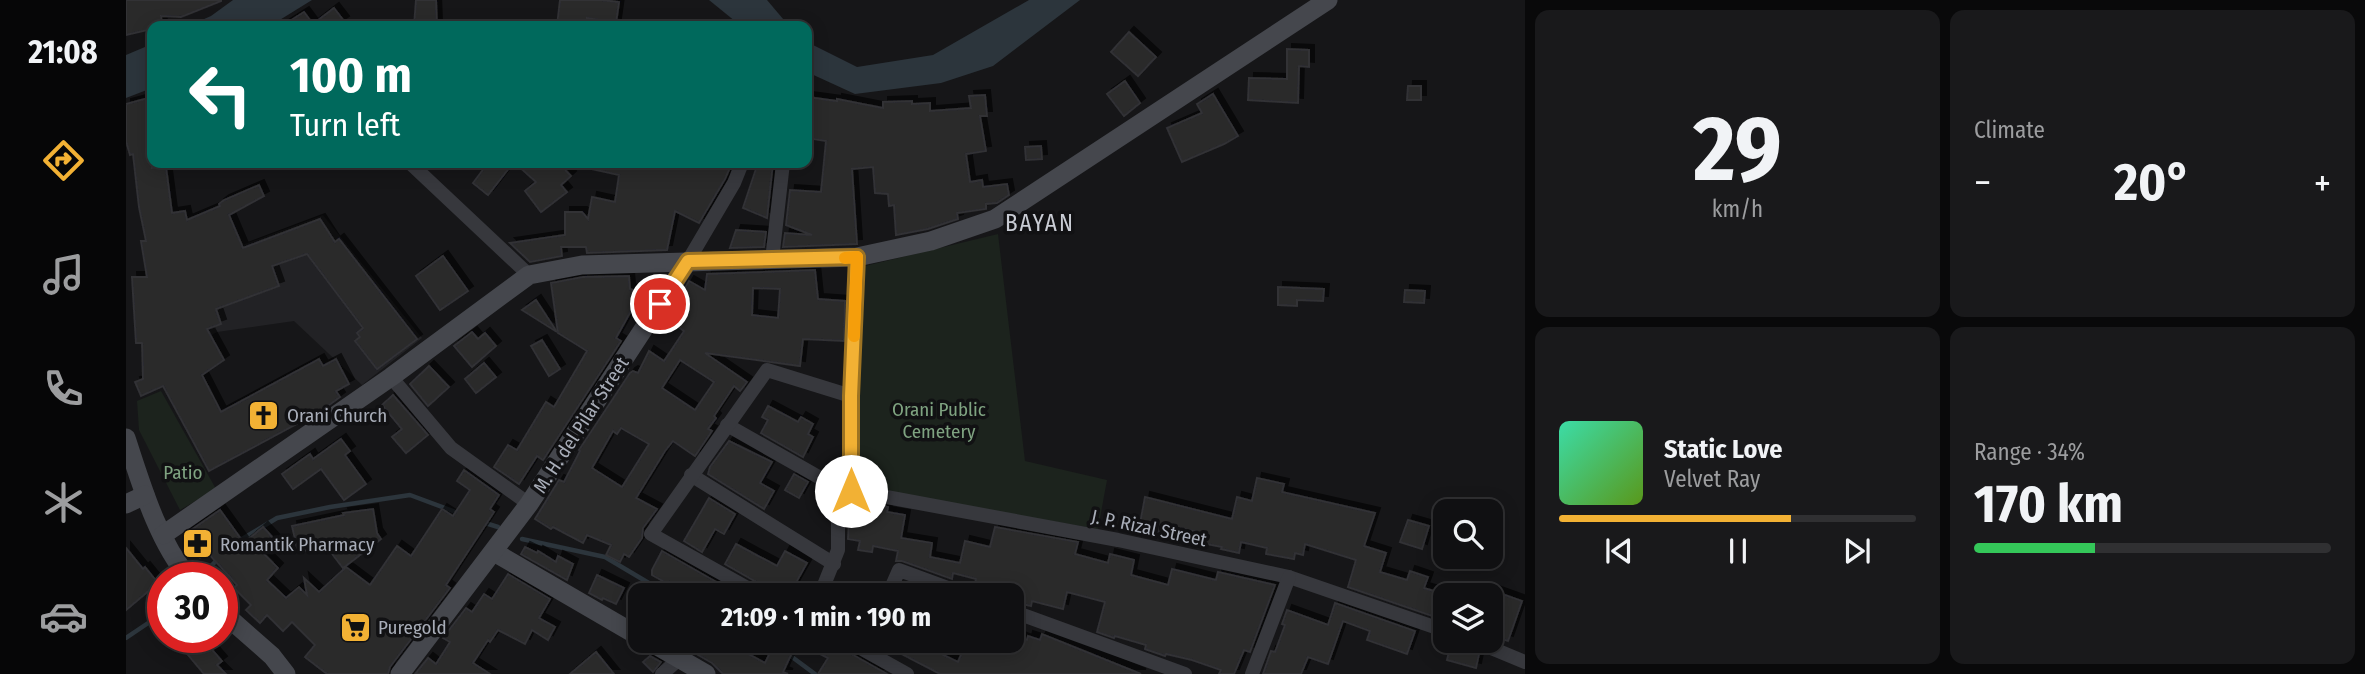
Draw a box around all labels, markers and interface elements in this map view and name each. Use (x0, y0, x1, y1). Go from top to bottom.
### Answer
text: 21:08 (28, 33, 98, 71)
text: 100 m (290, 46, 412, 105)
icon: left (175, 49, 266, 140)
text: 29 (1693, 95, 1782, 204)
text: Turn left (290, 106, 400, 144)
text: Climate (1974, 116, 2045, 144)
icon: directions (39, 136, 88, 185)
text: 20° (2114, 151, 2191, 214)
text: − (1974, 160, 1991, 206)
text: + (2314, 160, 2331, 206)
text: km/h (1712, 195, 1763, 223)
district label: BAYAN (1005, 209, 1075, 237)
icon: music (39, 250, 88, 299)
pin (630, 274, 690, 334)
icon: arrive (641, 285, 679, 323)
street label: M. H. del Pilar Street (528, 352, 634, 497)
icon: phone (39, 364, 88, 413)
church icon: Orani Church (247, 398, 281, 432)
park label: Orani Public Cemetery (892, 398, 986, 443)
place label: Orani Church (287, 404, 387, 427)
text: Static Love (1664, 434, 1782, 465)
text: Range · 34% (1974, 438, 2085, 466)
position arrow (814, 454, 888, 528)
park label: Patio (163, 461, 203, 484)
text: Velvet Ray (1664, 465, 1760, 493)
text: 170 km (1974, 473, 2123, 536)
icon: climate (39, 478, 88, 527)
map controls (1433, 499, 1503, 653)
button: search (1433, 499, 1503, 569)
street label: J. P. Rizal Street (1089, 505, 1210, 552)
pharmacy icon: Romantik Pharmacy (180, 527, 214, 561)
icon: previous (1600, 532, 1638, 570)
icon: pause (1719, 532, 1757, 570)
icon: next (1838, 532, 1876, 570)
place label: Romantik Pharmacy (220, 533, 375, 556)
speed limit sign: 30 (147, 562, 238, 653)
button: layers (1433, 583, 1503, 653)
icon: car (39, 592, 88, 641)
text: 21:09 · 1 min · 190 m (721, 602, 931, 633)
supermarket icon: Puregold (338, 610, 372, 644)
place label: Puregold (378, 616, 447, 639)

